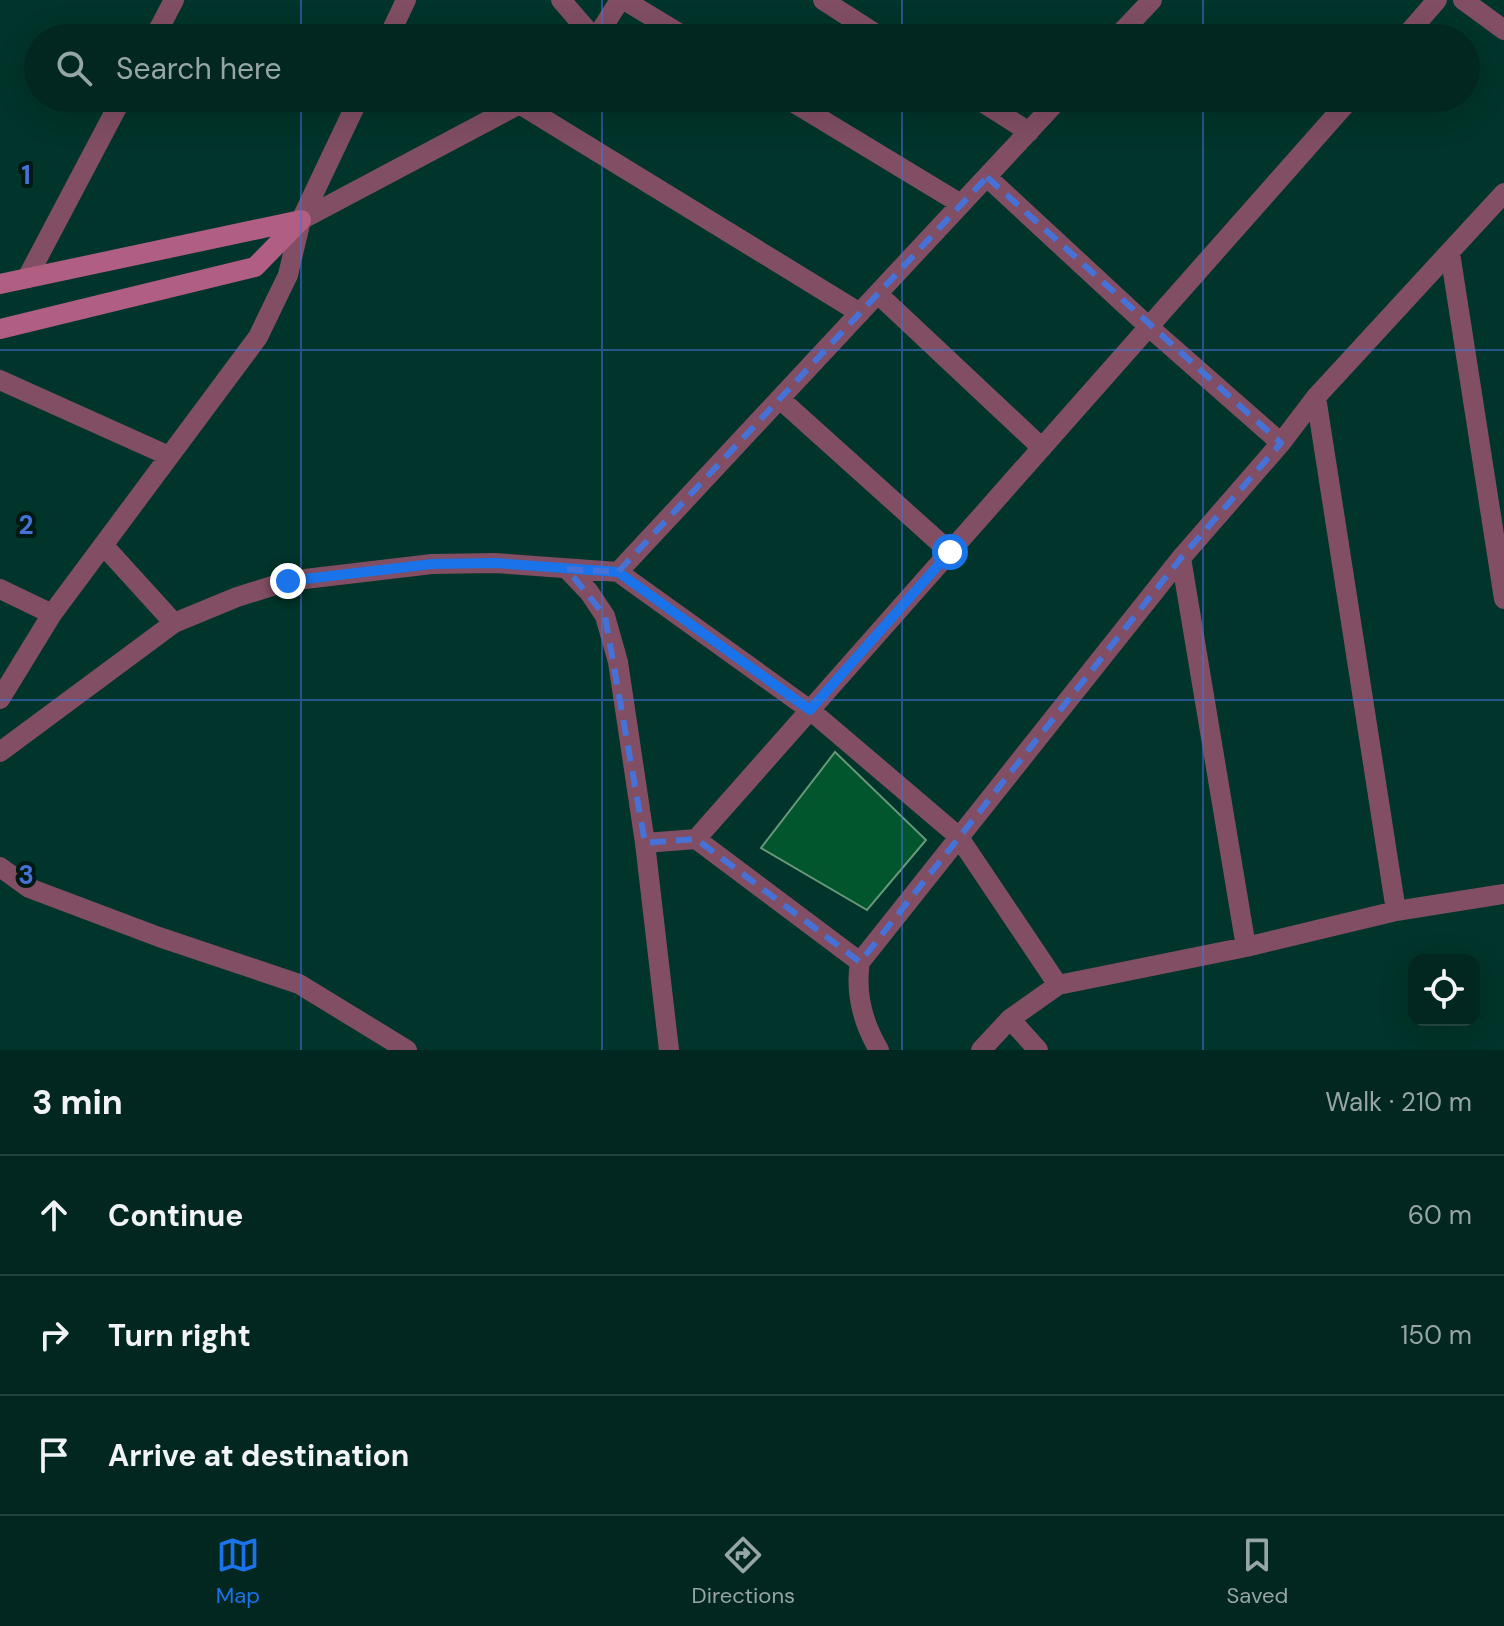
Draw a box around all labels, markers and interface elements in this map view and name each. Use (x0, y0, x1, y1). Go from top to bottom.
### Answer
search box (24, 24, 1480, 112)
icon: search (52, 46, 96, 90)
text: Search here (116, 49, 282, 88)
text: 1 (21, 158, 31, 192)
text: 2 (18, 508, 34, 542)
route start (932, 534, 968, 570)
route end (270, 563, 306, 599)
text: 3 (18, 858, 34, 892)
map controls (1408, 954, 1480, 1026)
button: locate (1408, 954, 1480, 1026)
text: 3 min (32, 1080, 123, 1125)
text: Walk · 210 m (1325, 1085, 1472, 1119)
icon: ahead (32, 1193, 76, 1237)
text: Continue (108, 1196, 243, 1235)
text: 60 m (1408, 1198, 1472, 1232)
icon: right (32, 1313, 76, 1357)
text: Turn right (108, 1316, 251, 1355)
text: 150 m (1400, 1318, 1472, 1352)
icon: arrive (32, 1433, 76, 1477)
text: Arrive at destination (108, 1436, 409, 1475)
tab: Map (216, 1533, 260, 1610)
tab: Directions (692, 1533, 795, 1610)
tab: Saved (1227, 1533, 1288, 1610)

